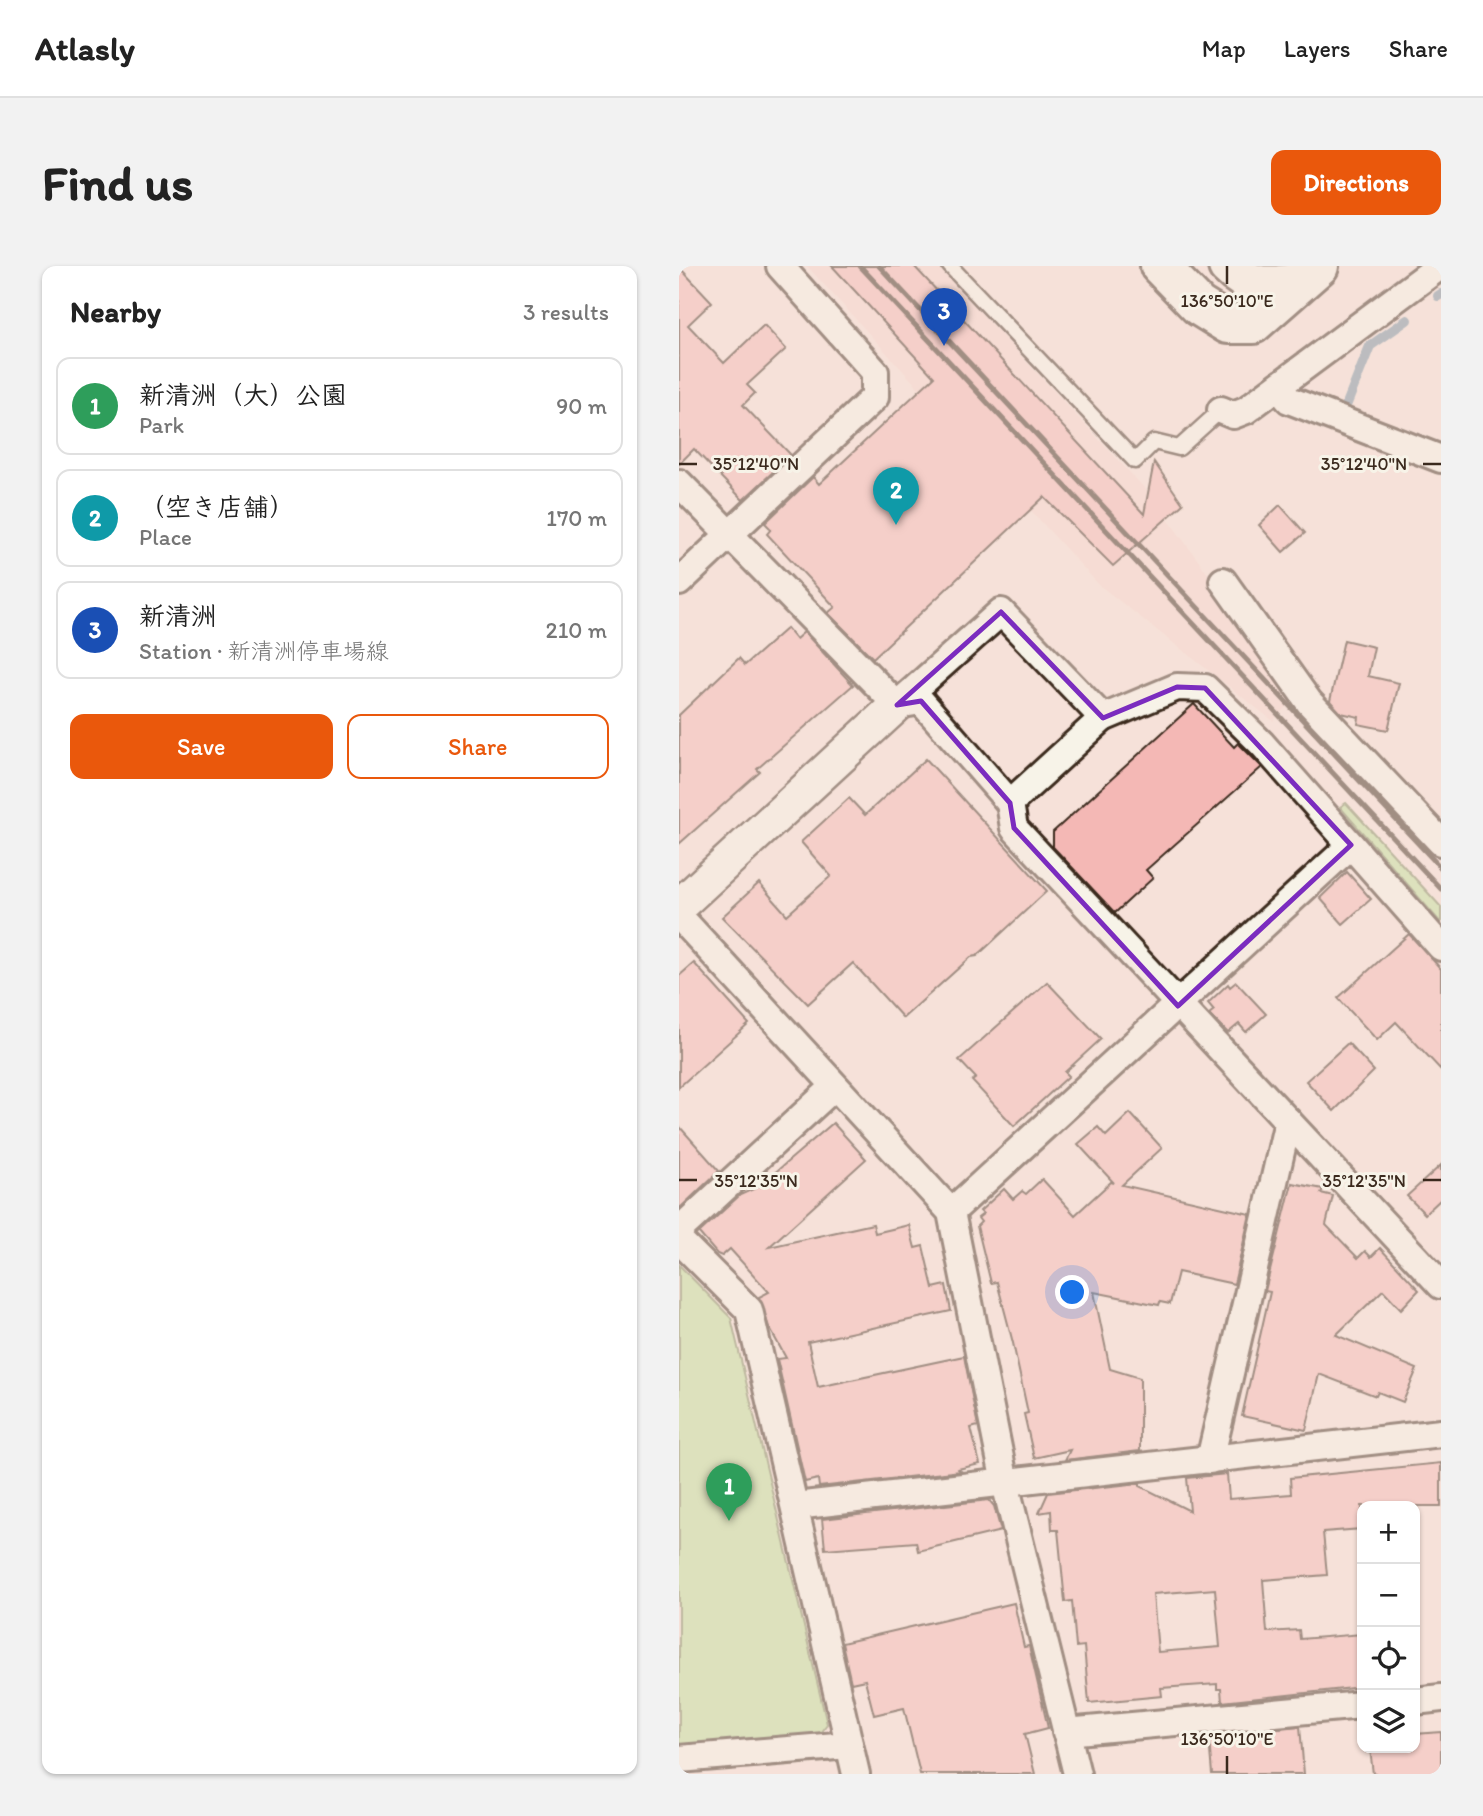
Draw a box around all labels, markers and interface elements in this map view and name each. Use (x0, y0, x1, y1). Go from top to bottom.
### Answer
text: Atlasly (35, 29, 135, 68)
text: Map (1202, 34, 1246, 63)
text: Layers (1284, 34, 1351, 63)
text: Share (1389, 34, 1448, 63)
button: Directions (1271, 150, 1441, 215)
text: Find us (42, 153, 193, 212)
pin: 3 (921, 288, 967, 346)
text: 136°50'10"E (1181, 290, 1273, 312)
text: Nearby (70, 293, 161, 330)
text: 3 results (523, 298, 609, 326)
text: 新清洲（大）公園 (139, 379, 347, 411)
text: 1 (90, 392, 100, 420)
text: 90 m (556, 392, 607, 420)
text: Park (139, 411, 184, 439)
text: 35°12'40"N (713, 453, 799, 475)
text: 35°12'40"N (1321, 453, 1407, 475)
pin: 2 (873, 467, 919, 525)
text: （空き店舗） (139, 491, 295, 523)
text: 2 (89, 504, 101, 532)
text: 170 m (546, 504, 607, 532)
text: Place (139, 523, 192, 551)
text: 新清洲 (139, 600, 217, 632)
text: 3 (89, 616, 101, 644)
text: 210 m (546, 616, 607, 644)
text: Station · 新清洲停車場線 (139, 637, 389, 665)
button: Save (70, 714, 333, 779)
button: Share (347, 714, 609, 779)
text: 35°12'35"N (714, 1170, 798, 1192)
text: 35°12'35"N (1322, 1170, 1406, 1192)
your location (1055, 1275, 1089, 1309)
pin: 1 (706, 1463, 752, 1521)
map controls (1357, 1501, 1420, 1753)
button: + (1357, 1501, 1420, 1564)
button: − (1357, 1564, 1420, 1627)
button: locate (1357, 1627, 1420, 1690)
button: layers (1357, 1690, 1420, 1753)
text: 136°50'10"E (1181, 1728, 1273, 1750)

